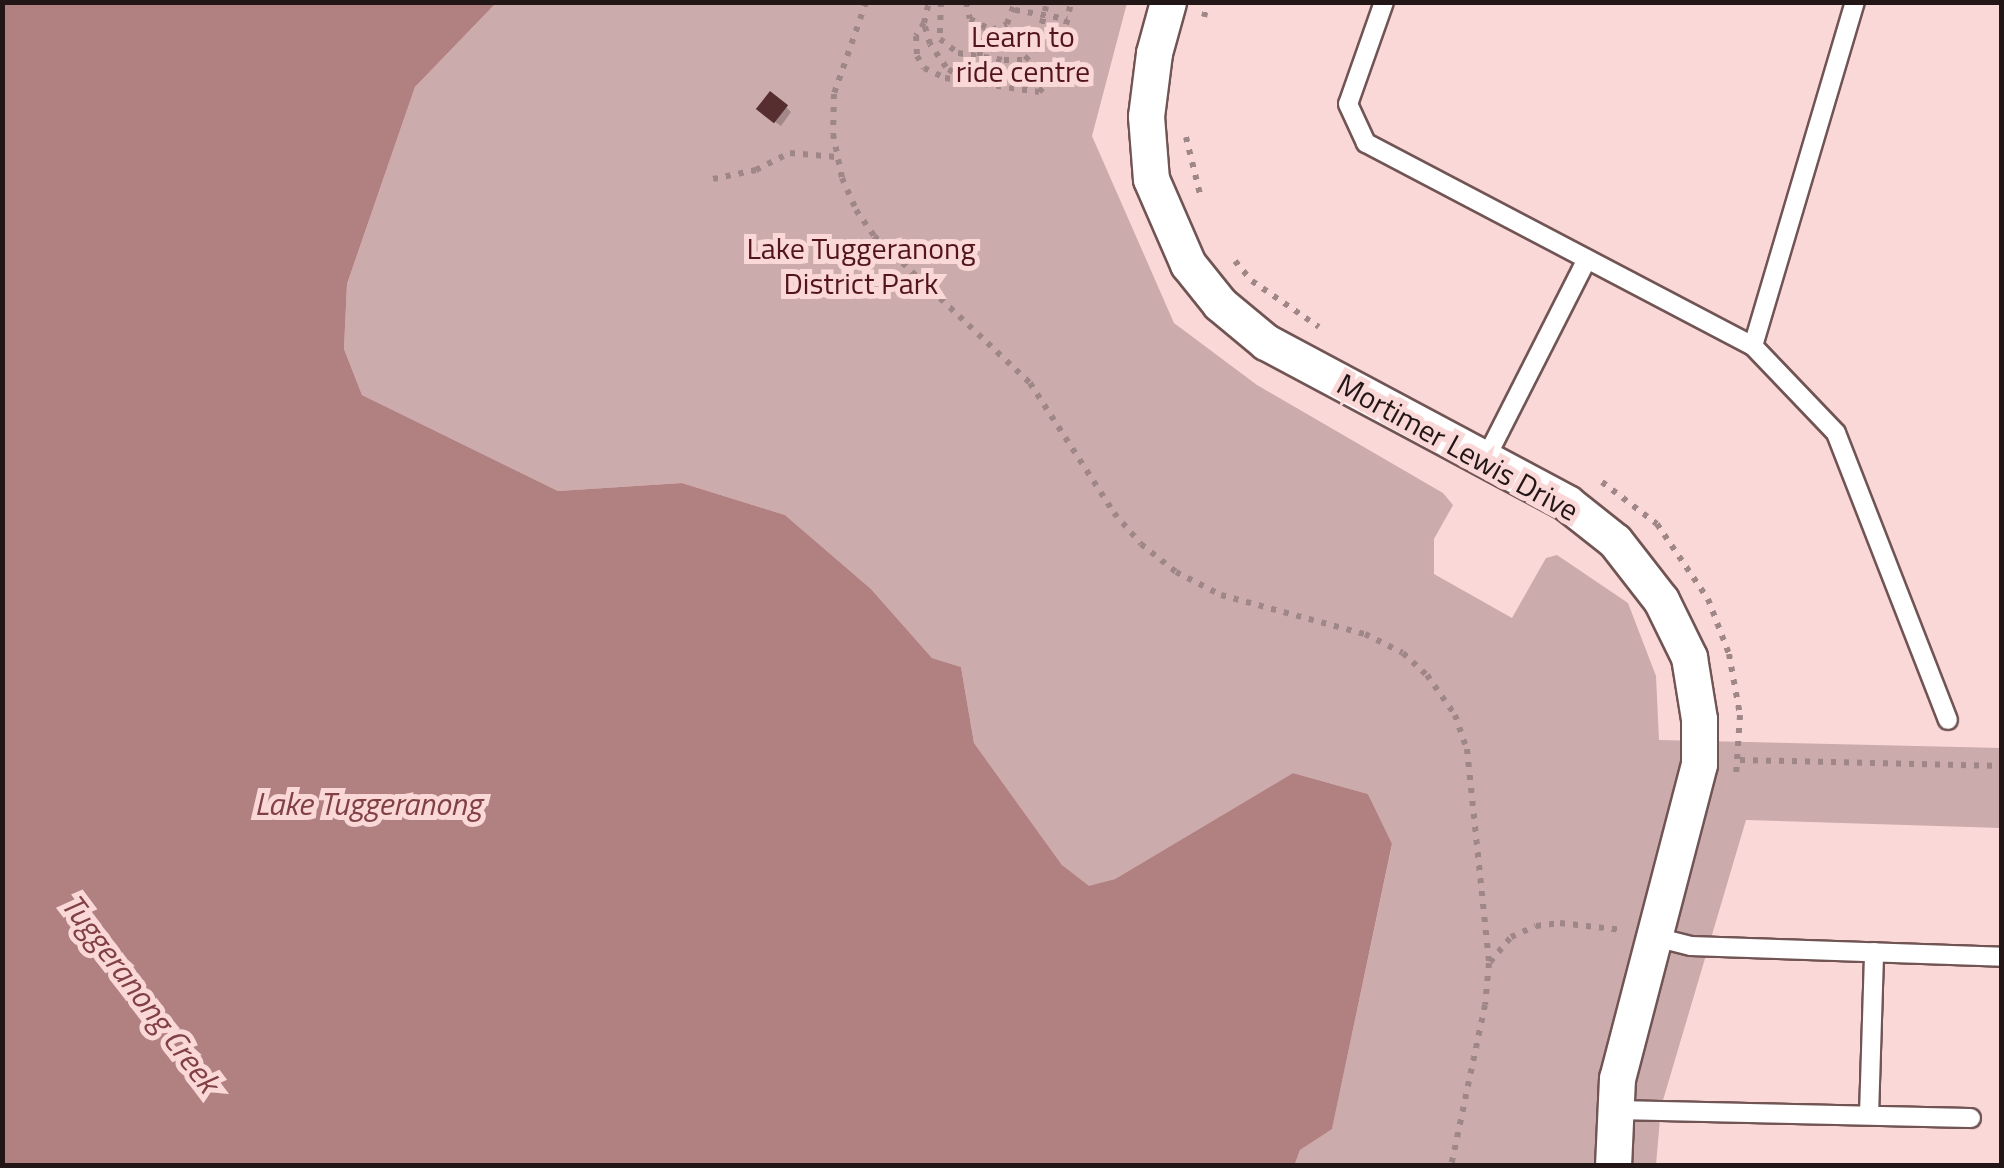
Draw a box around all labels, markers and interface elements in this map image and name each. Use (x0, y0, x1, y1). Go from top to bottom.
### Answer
park label: Learn to ride centre (956, 18, 1090, 88)
park label: Lake Tuggeranong District Park (746, 230, 976, 300)
street label: Mortimer Lewis Drive (1331, 366, 1585, 528)
water label: Lake Tuggeranong (254, 784, 482, 822)
water label: Tuggeranong Creek (54, 886, 228, 1100)

